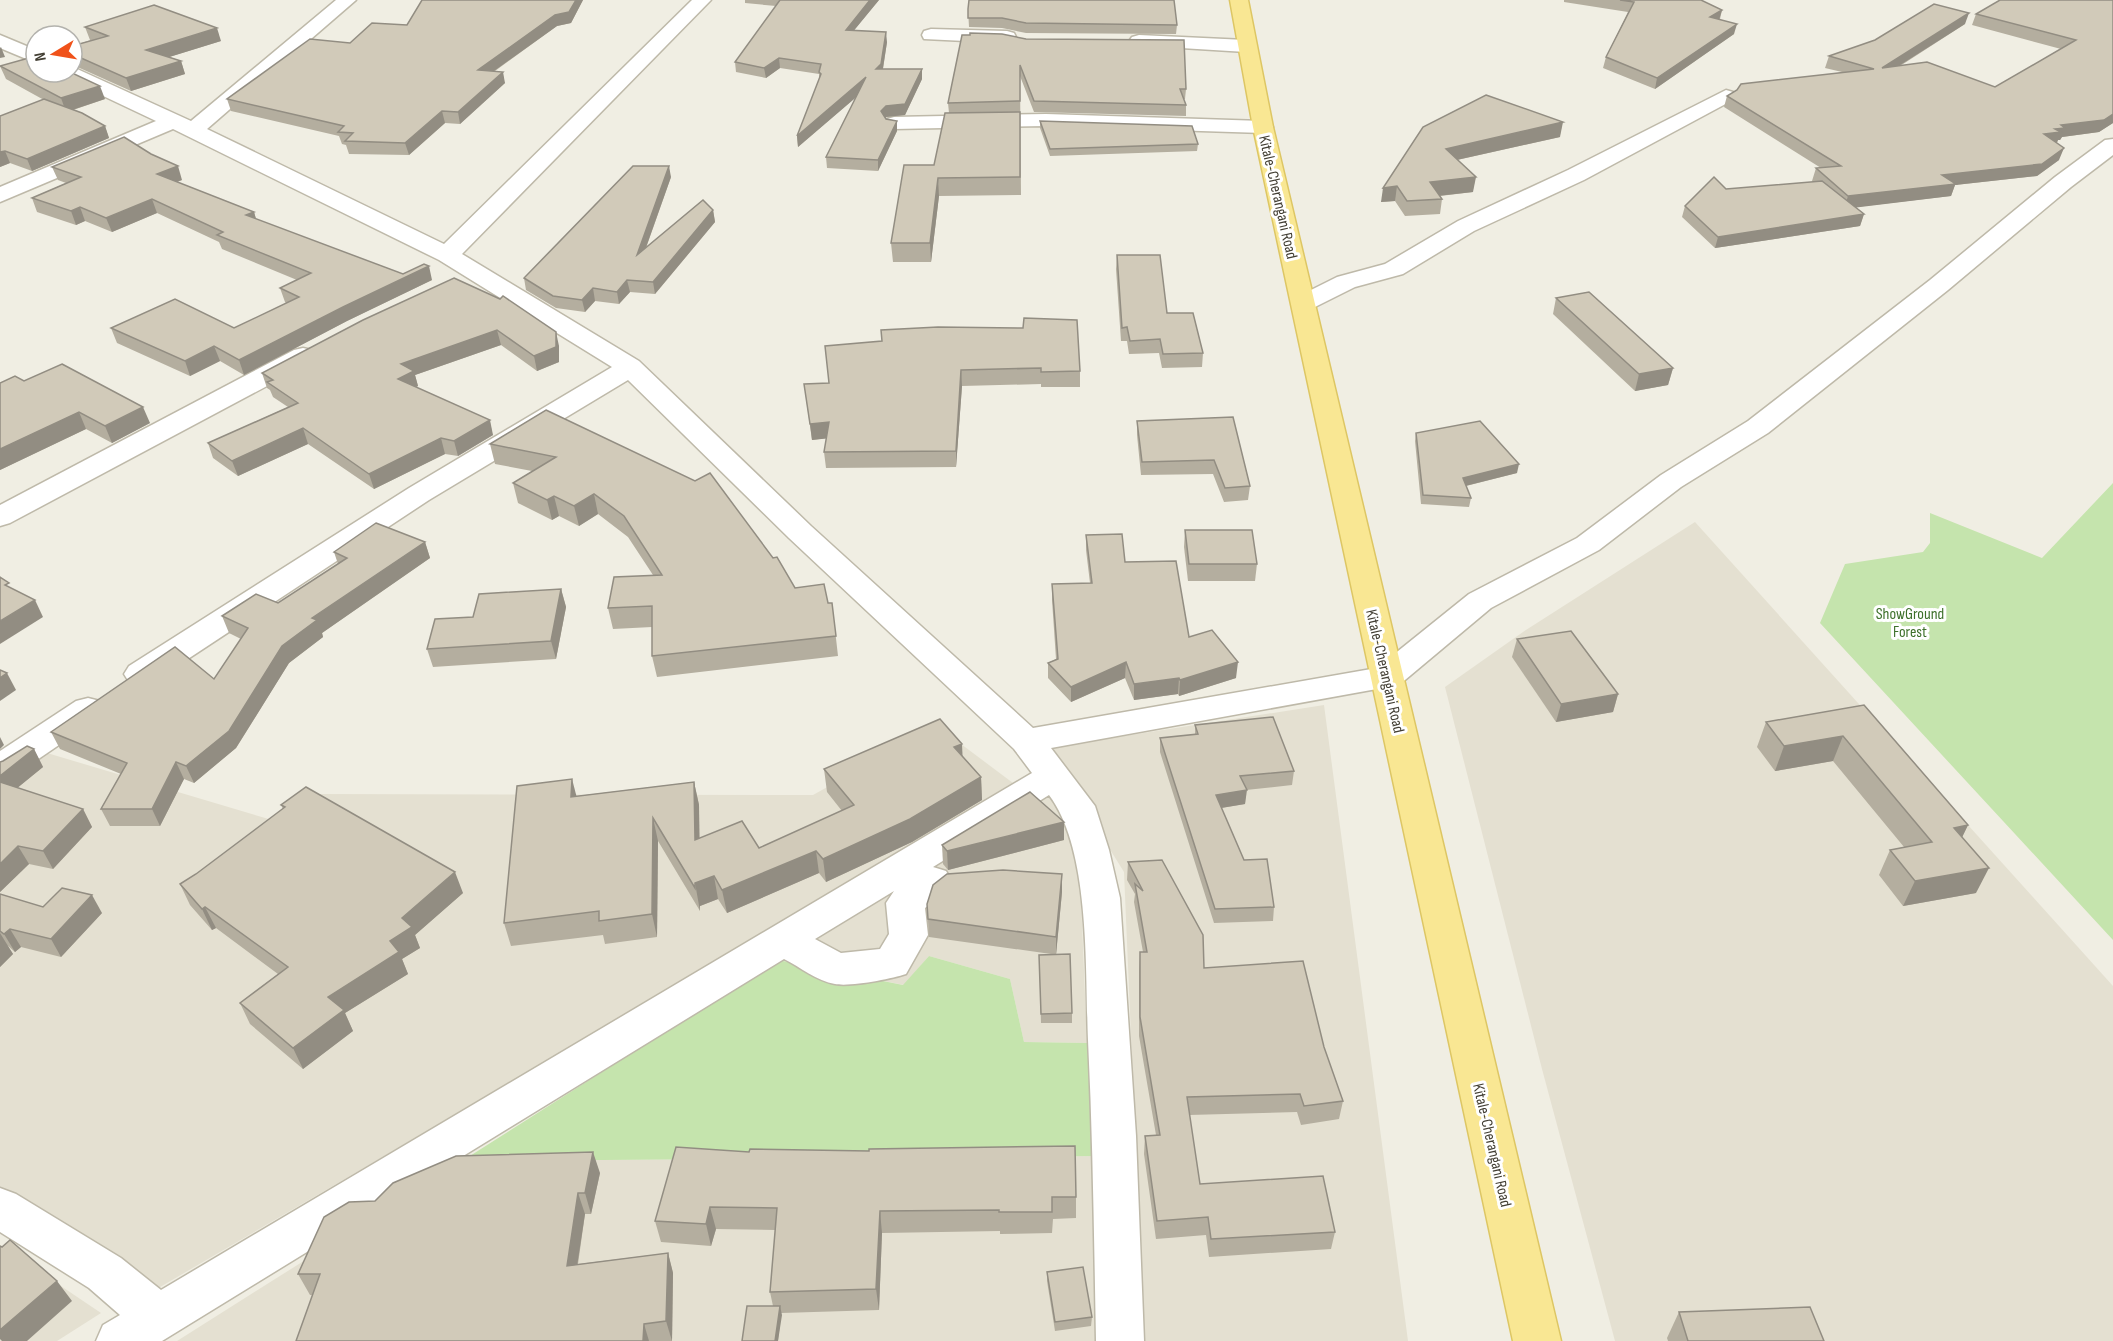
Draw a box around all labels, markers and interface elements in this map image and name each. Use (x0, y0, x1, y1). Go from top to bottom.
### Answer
north arrow (24, 24, 84, 84)
text: N (31, 51, 51, 63)
street label: Kitale-Cherangani Road (1254, 134, 1301, 261)
park label: ShowGround Forest (1876, 605, 1944, 642)
street label: Kitale-Cherangani Road (1361, 608, 1408, 735)
street label: Kitale-Cherangani Road (1468, 1082, 1515, 1209)

